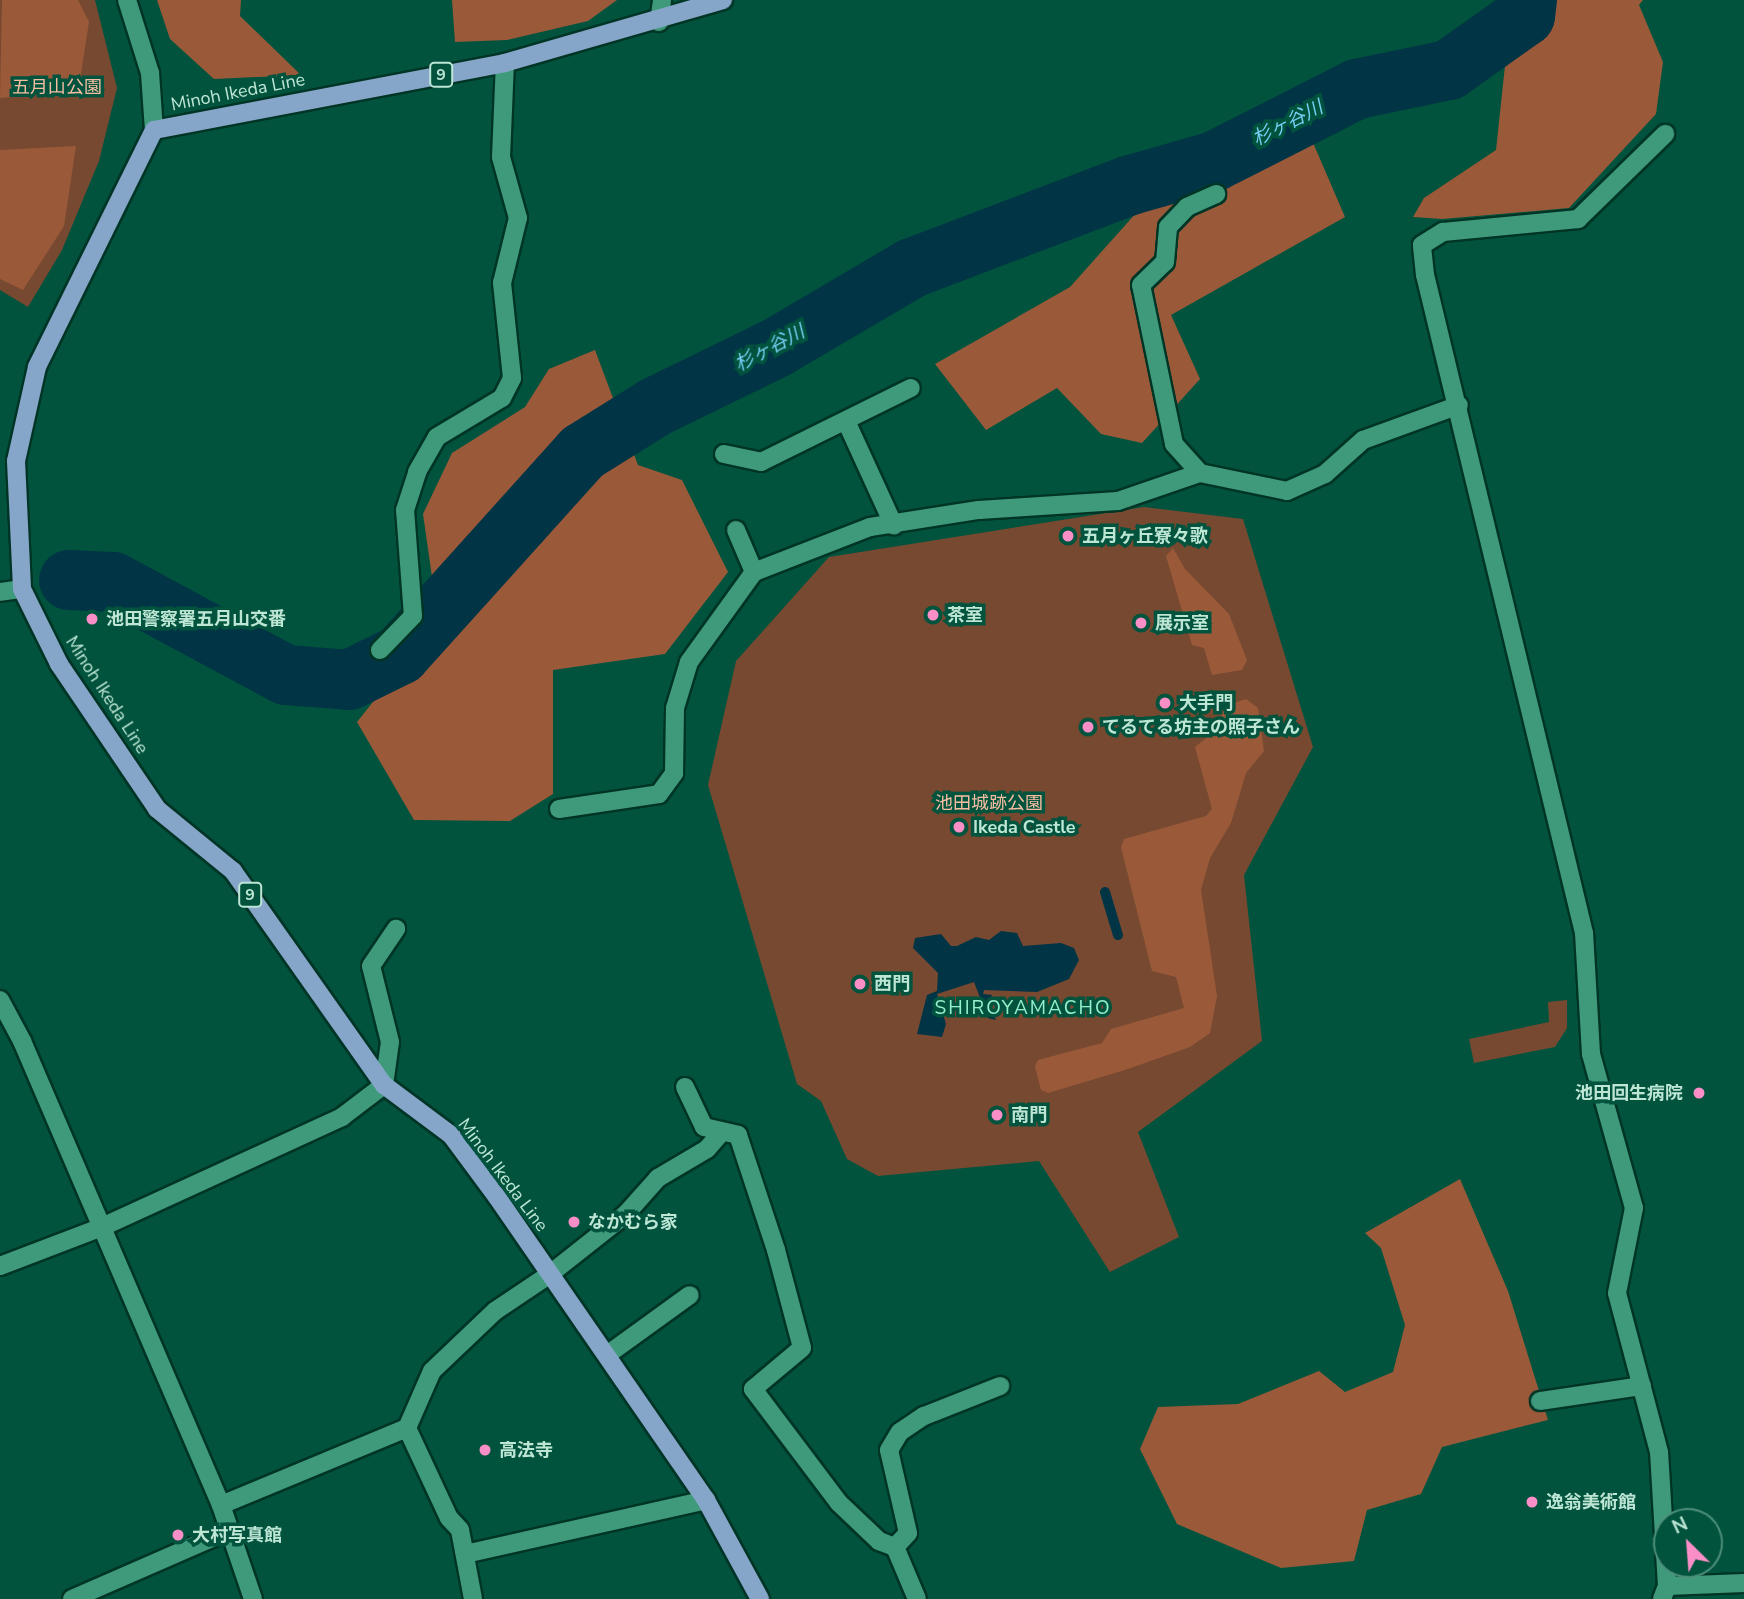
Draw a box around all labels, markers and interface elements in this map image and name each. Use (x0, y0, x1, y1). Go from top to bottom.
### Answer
road number: 9 (429, 62, 453, 88)
street label: Minoh Ikeda Line (169, 68, 307, 116)
park label: 五月山公園 (12, 76, 102, 98)
water label: 杉ヶ谷川 (1249, 97, 1327, 151)
water label: 杉ヶ谷川 (731, 321, 809, 377)
place label: 五月ヶ丘寮々歌 (1082, 525, 1208, 547)
marker: 五月ヶ丘寮々歌 (1060, 528, 1076, 544)
place label: 茶室 (947, 604, 983, 626)
marker: 茶室 (925, 607, 941, 623)
place label: 池田警察署五月山交番 (106, 608, 286, 630)
marker: 池田警察署五月山交番 (84, 611, 100, 627)
place label: 展示室 (1155, 612, 1209, 634)
marker: 展示室 (1133, 615, 1149, 631)
street label: Minoh Ikeda Line (61, 632, 153, 758)
place label: 大手門 (1179, 692, 1233, 714)
marker: 大手門 (1157, 695, 1173, 711)
place label: てるてる坊主の照子さん (1102, 716, 1300, 738)
marker: てるてる坊主の照子さん (1080, 719, 1096, 735)
park label: 池田城跡公園 (935, 792, 1043, 814)
place label: Ikeda Castle (973, 816, 1076, 838)
marker: Ikeda Castle (951, 819, 967, 835)
road number: 9 (238, 882, 262, 908)
place label: 西門 (874, 973, 910, 995)
marker: 西門 (852, 976, 868, 992)
district label: SHIROYAMACHO (936, 998, 1110, 1020)
place label: 池田回生病院 (1575, 1082, 1683, 1104)
marker: 池田回生病院 (1689, 1083, 1709, 1103)
place label: 南門 (1011, 1104, 1047, 1126)
marker: 南門 (989, 1107, 1005, 1123)
street label: Minoh Ikeda Line (453, 1114, 553, 1236)
place label: なかむら家 (588, 1211, 678, 1233)
marker: なかむら家 (566, 1214, 582, 1230)
place label: 高法寺 (499, 1439, 553, 1461)
marker: 高法寺 (477, 1442, 493, 1458)
place label: 逸翁美術館 (1546, 1491, 1636, 1513)
marker: 逸翁美術館 (1524, 1494, 1540, 1510)
north arrow (1653, 1508, 1723, 1578)
text: N (1668, 1511, 1692, 1541)
place label: 大村写真館 (192, 1524, 282, 1546)
marker: 大村写真館 (170, 1527, 186, 1543)

